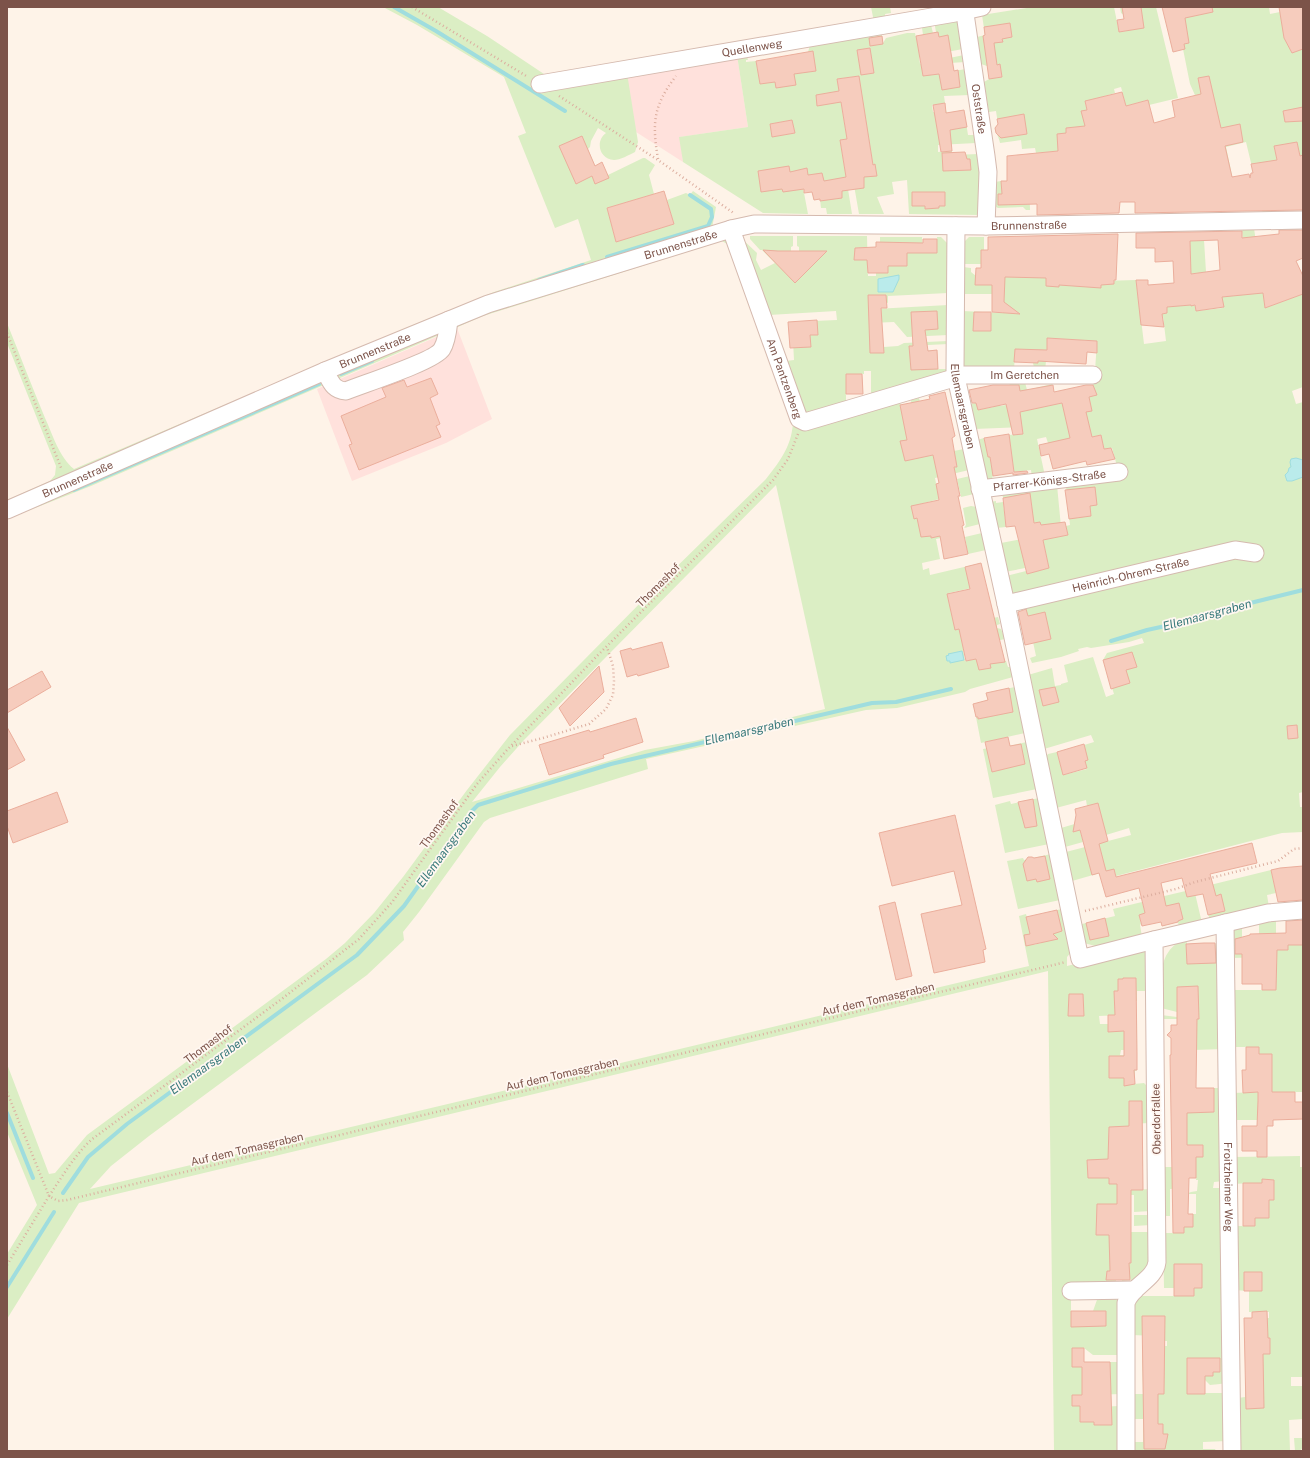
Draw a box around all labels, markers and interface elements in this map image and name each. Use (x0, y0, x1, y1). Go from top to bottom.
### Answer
street label: Quellenweg (721, 37, 783, 59)
street label: Oststraße (969, 83, 989, 135)
street label: Brunnenstraße (991, 218, 1067, 232)
street label: Brunnenstraße (643, 228, 719, 261)
street label: Brunnenstraße (337, 330, 412, 371)
street label: Am Pantzenberg (765, 337, 805, 421)
street label: Ellemaarsgraben (949, 364, 978, 450)
street label: Im Geretchen (990, 369, 1059, 381)
street label: Brunnenstraße (40, 458, 115, 500)
street label: Pfarrer-Königs-Straße (992, 468, 1107, 493)
street label: Heinrich-Ohrem-Straße (1071, 555, 1190, 594)
street label: Thomashof (634, 560, 683, 609)
water label: Ellemaarsgraben (1161, 596, 1253, 634)
water label: Ellemaarsgraben (703, 714, 795, 748)
street label: Thomashof (417, 797, 461, 851)
water label: Ellemaarsgraben (414, 808, 479, 890)
street label: Auf dem Tomasgraben (821, 980, 935, 1018)
street label: Thomashof (182, 1022, 235, 1066)
water label: Ellemaarsgraben (167, 1032, 249, 1097)
street label: Auf dem Tomasgraben (505, 1055, 619, 1093)
street label: Oberdorfallee (1149, 1083, 1163, 1155)
street label: Auf dem Tomasgraben (190, 1130, 304, 1168)
street label: Froitzheimer Weg (1222, 1142, 1235, 1232)

